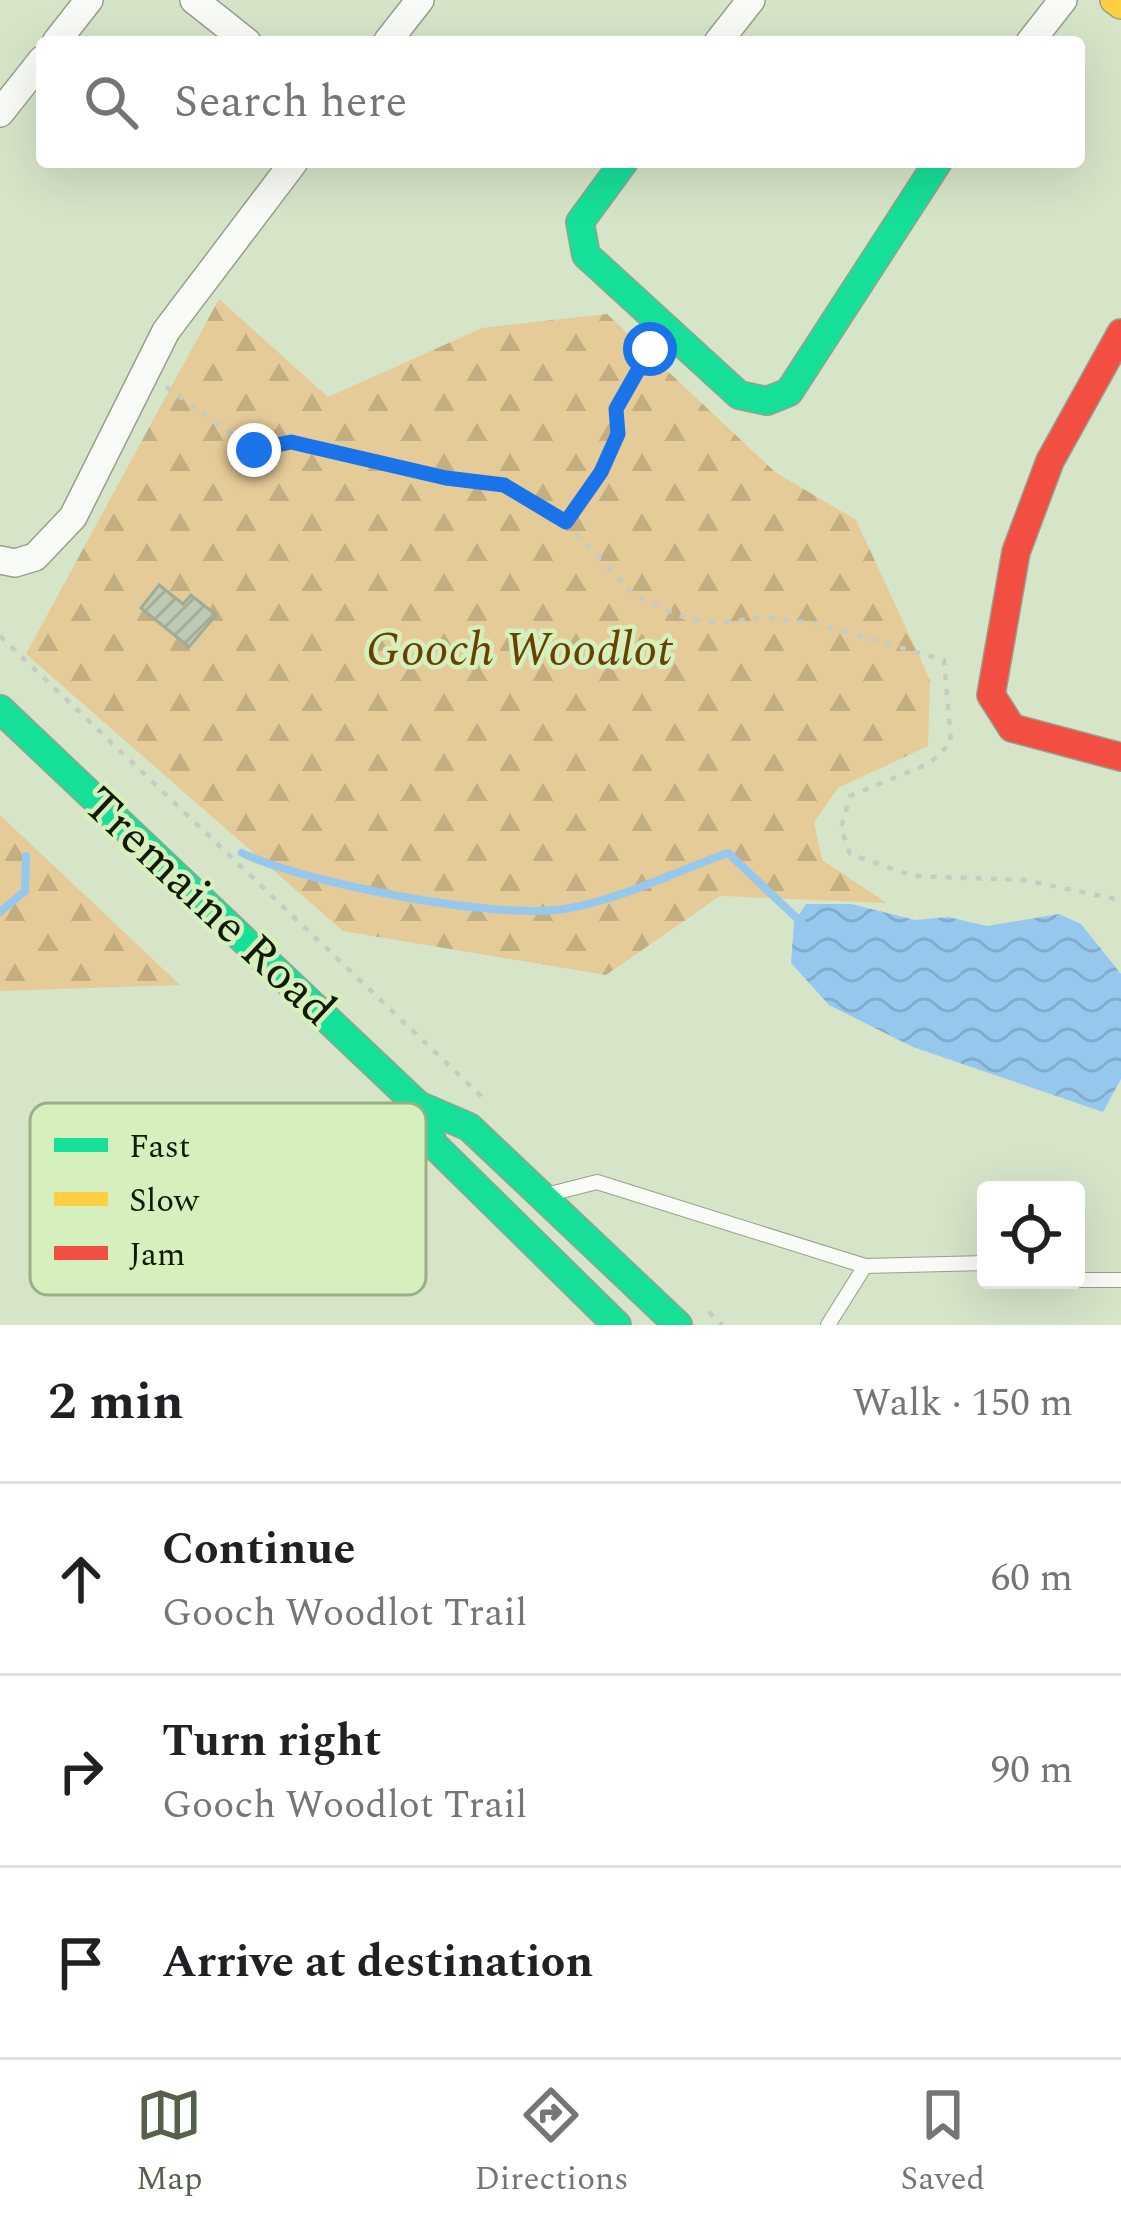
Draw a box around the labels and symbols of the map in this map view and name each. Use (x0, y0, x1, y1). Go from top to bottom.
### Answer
route start (623, 322, 677, 376)
route end (227, 423, 281, 477)
park label: Gooch Woodlot (366, 614, 673, 687)
street label: Tremaine Road (66, 770, 352, 1044)
legend (30, 1103, 426, 1295)
text: Fast (129, 1122, 190, 1172)
text: Slow (129, 1176, 200, 1226)
text: Jam (129, 1230, 185, 1280)

